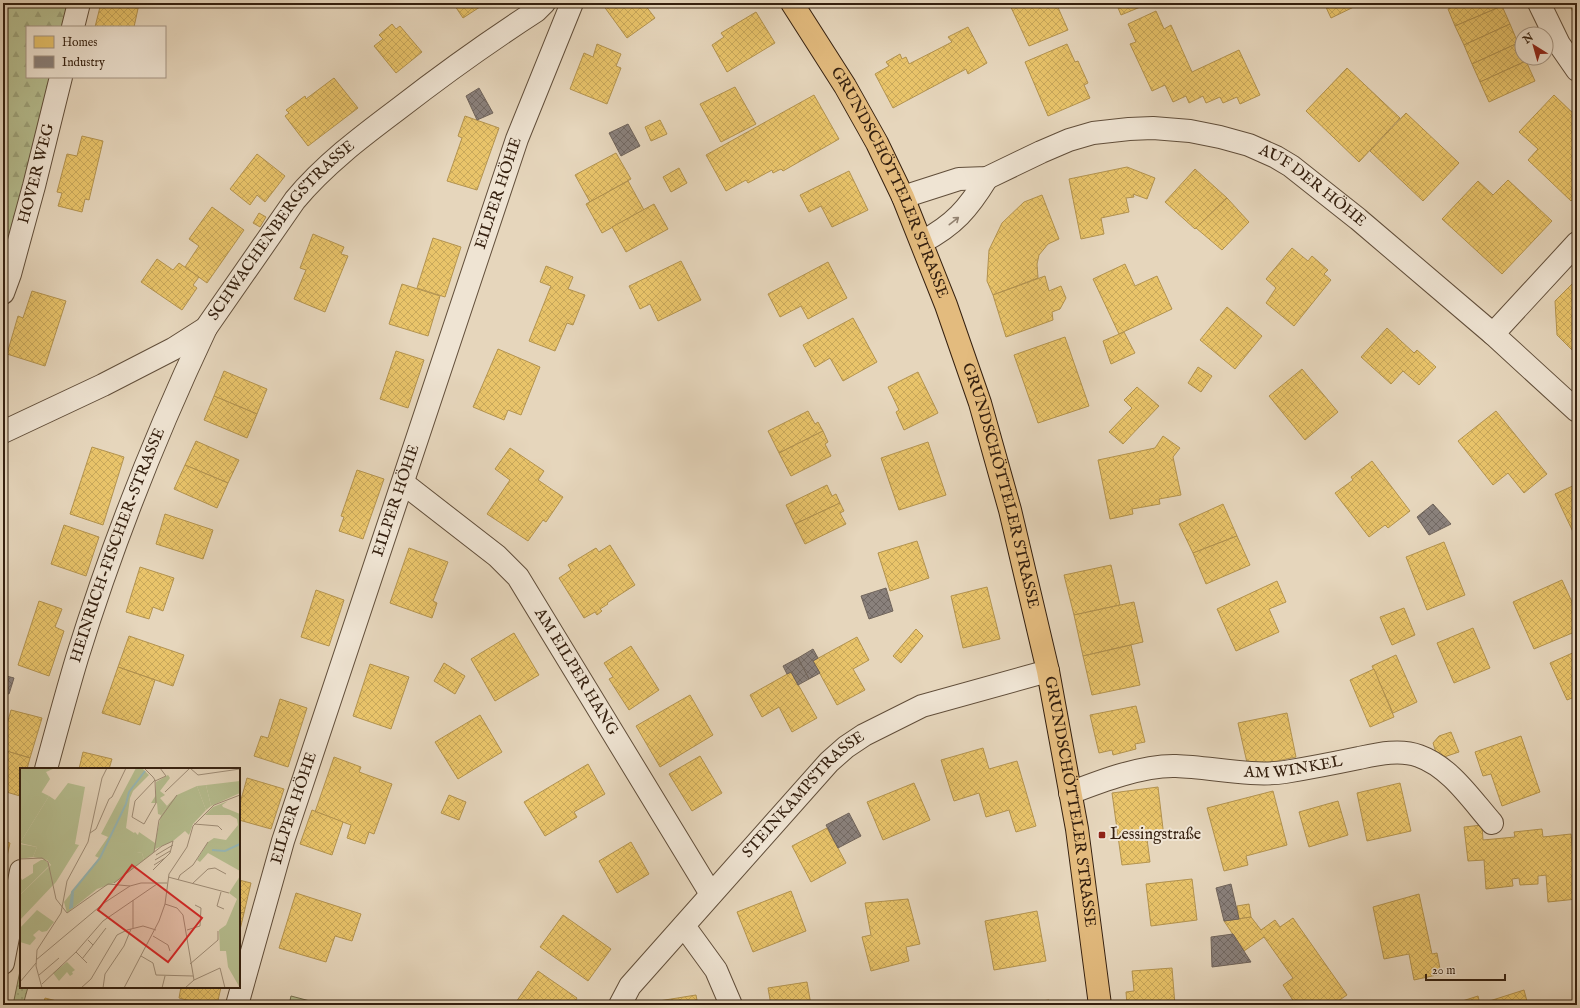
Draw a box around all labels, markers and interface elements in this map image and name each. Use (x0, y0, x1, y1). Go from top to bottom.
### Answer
legend (26, 26, 166, 78)
north arrow (1514, 26, 1554, 66)
text: N (1520, 30, 1537, 48)
text: Homes (62, 35, 98, 50)
text: Industry (62, 55, 105, 70)
street label: GRUNDSCHÖTTELER STRASSE (826, 63, 952, 301)
street label: HOVER WEG (14, 121, 59, 226)
street label: EILPER HÖHE (471, 135, 527, 252)
street label: SCHWACHENBERGSTRASSE (204, 137, 359, 325)
street label: AUF DER HÖHE (1255, 140, 1370, 231)
one-way arrow (949, 216, 960, 225)
street label: GRUNDSCHÖTTELER STRASSE (957, 360, 1043, 611)
street label: HEINRICH-FISCHER-STRASSE (66, 425, 170, 665)
street label: EILPER HÖHE (368, 442, 424, 559)
street label: AM EILPER HANG (529, 604, 622, 740)
street label: GRUNDSCHÖTTELER STRASSE (1039, 675, 1100, 928)
street label: STEINKAMPSTRASSE (738, 727, 869, 862)
street label: EILPER HÖHE (267, 750, 322, 867)
street label: AM WINKEL (1242, 751, 1345, 783)
inset map (20, 768, 240, 988)
place label: Lessingstraße (1110, 825, 1201, 845)
marker: Lessingstraße (1097, 830, 1107, 840)
scale bar (1426, 956, 1505, 982)
text: 20 m (1432, 963, 1455, 978)

